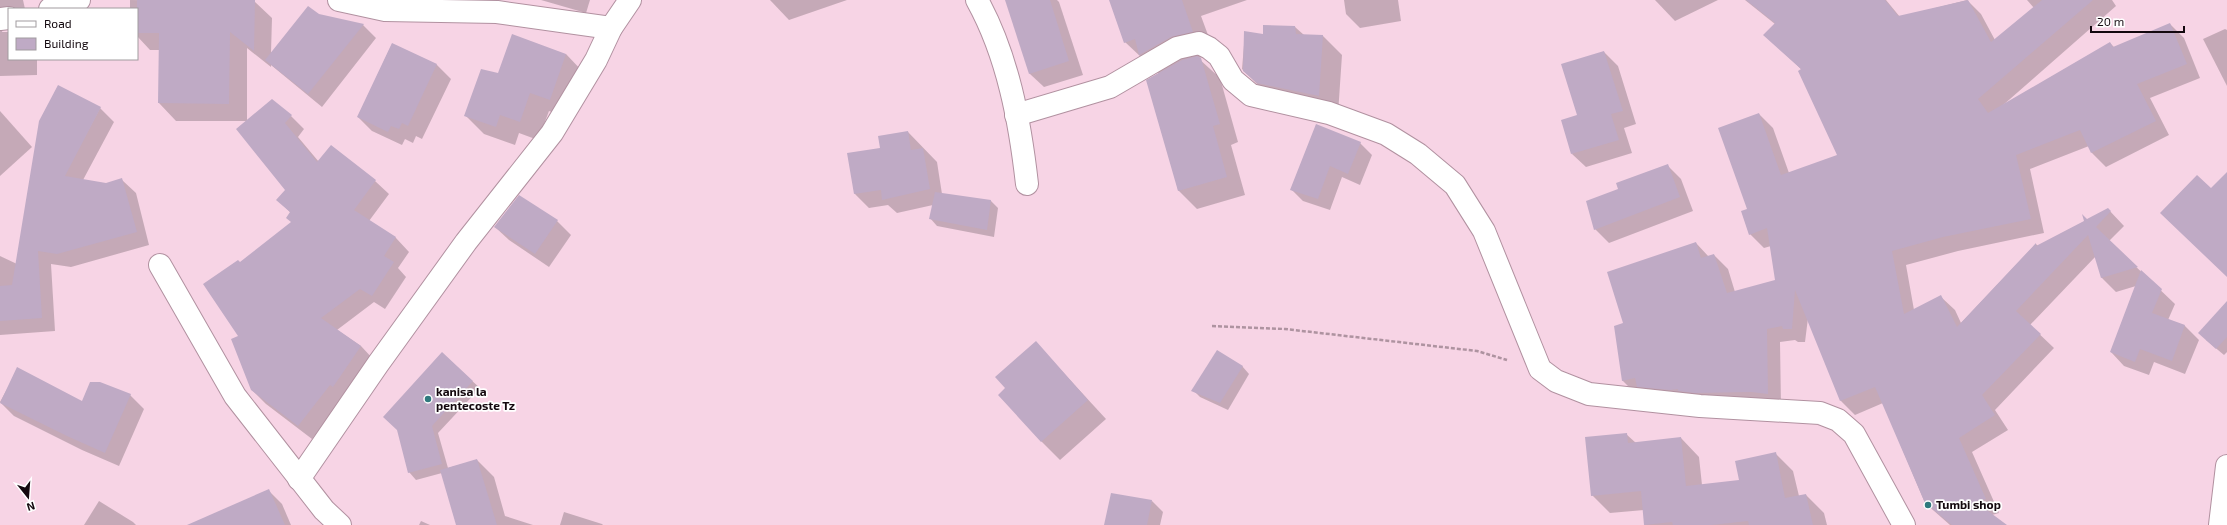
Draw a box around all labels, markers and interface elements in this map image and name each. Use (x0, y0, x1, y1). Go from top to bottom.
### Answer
legend (8, 8, 138, 60)
scale bar (2091, 8, 2184, 34)
text: 20 m (2097, 14, 2124, 28)
text: Road (44, 16, 72, 30)
text: Building (44, 36, 89, 50)
place label: kanisa la pentecoste Tz (436, 384, 515, 412)
marker: kanisa la pentecoste Tz (423, 394, 433, 404)
north arrow (8, 477, 48, 517)
place label: Tumbi shop (1936, 497, 2001, 511)
text: N (25, 500, 37, 514)
marker: Tumbi shop (1923, 500, 1933, 510)

